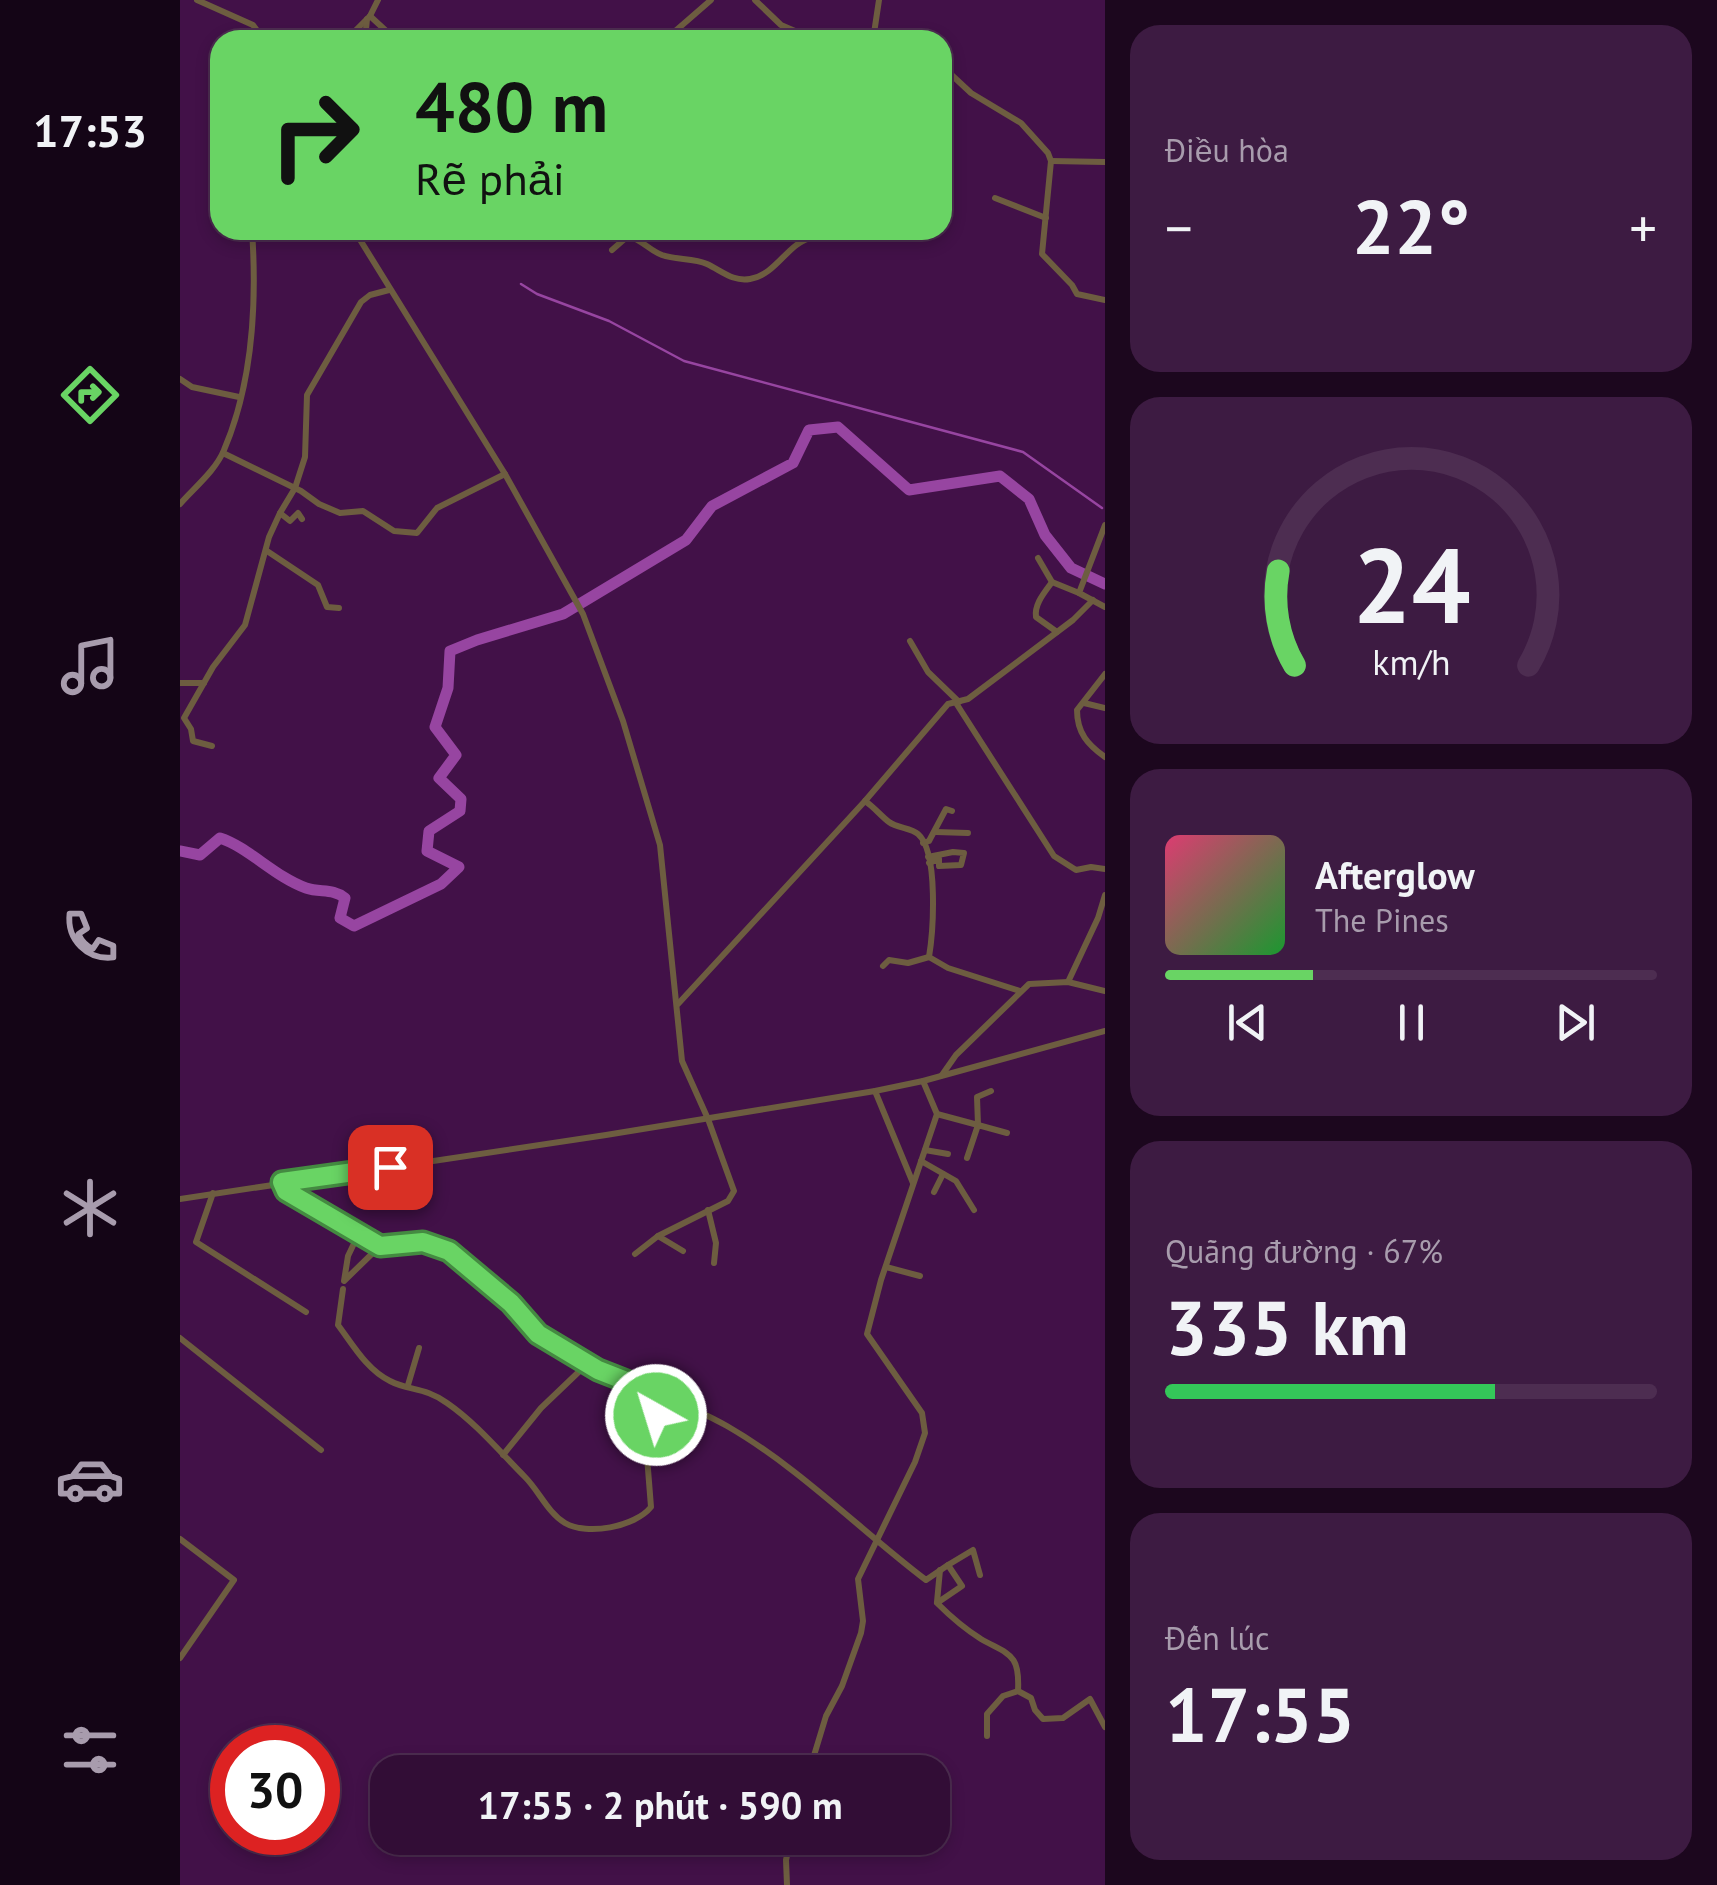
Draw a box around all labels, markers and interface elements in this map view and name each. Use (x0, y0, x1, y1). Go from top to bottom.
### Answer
text: 480 m (415, 61, 608, 151)
icon: right (250, 70, 380, 200)
text: 17:53 (33, 101, 147, 159)
text: Điều hòa (1165, 129, 1289, 171)
text: Rẽ phải (415, 149, 565, 207)
text: 22° (1352, 178, 1470, 275)
text: − (1165, 192, 1193, 263)
text: + (1629, 192, 1657, 263)
icon: directions (55, 360, 125, 430)
text: 24 (1352, 517, 1470, 652)
icon: music (55, 631, 125, 701)
text: km/h (1372, 639, 1450, 685)
text: Afterglow (1315, 850, 1475, 899)
text: The Pines (1315, 899, 1449, 941)
icon: phone (55, 902, 125, 972)
icon: previous (1220, 995, 1275, 1050)
icon: pause (1384, 995, 1439, 1050)
icon: next (1548, 995, 1603, 1050)
pin (348, 1125, 433, 1210)
icon: arrive (363, 1140, 418, 1195)
icon: climate (55, 1173, 125, 1243)
text: Quãng đường · 67% (1165, 1230, 1443, 1272)
text: 335 km (1165, 1279, 1409, 1376)
position arrow (604, 1363, 708, 1467)
icon: car (55, 1444, 125, 1514)
text: Đến lúc (1165, 1617, 1269, 1659)
text: 17:55 (1165, 1666, 1355, 1763)
icon: filters (55, 1715, 125, 1785)
speed limit sign: 30 (210, 1725, 340, 1855)
text: 17:55 · 2 phút · 590 m (477, 1780, 843, 1829)

